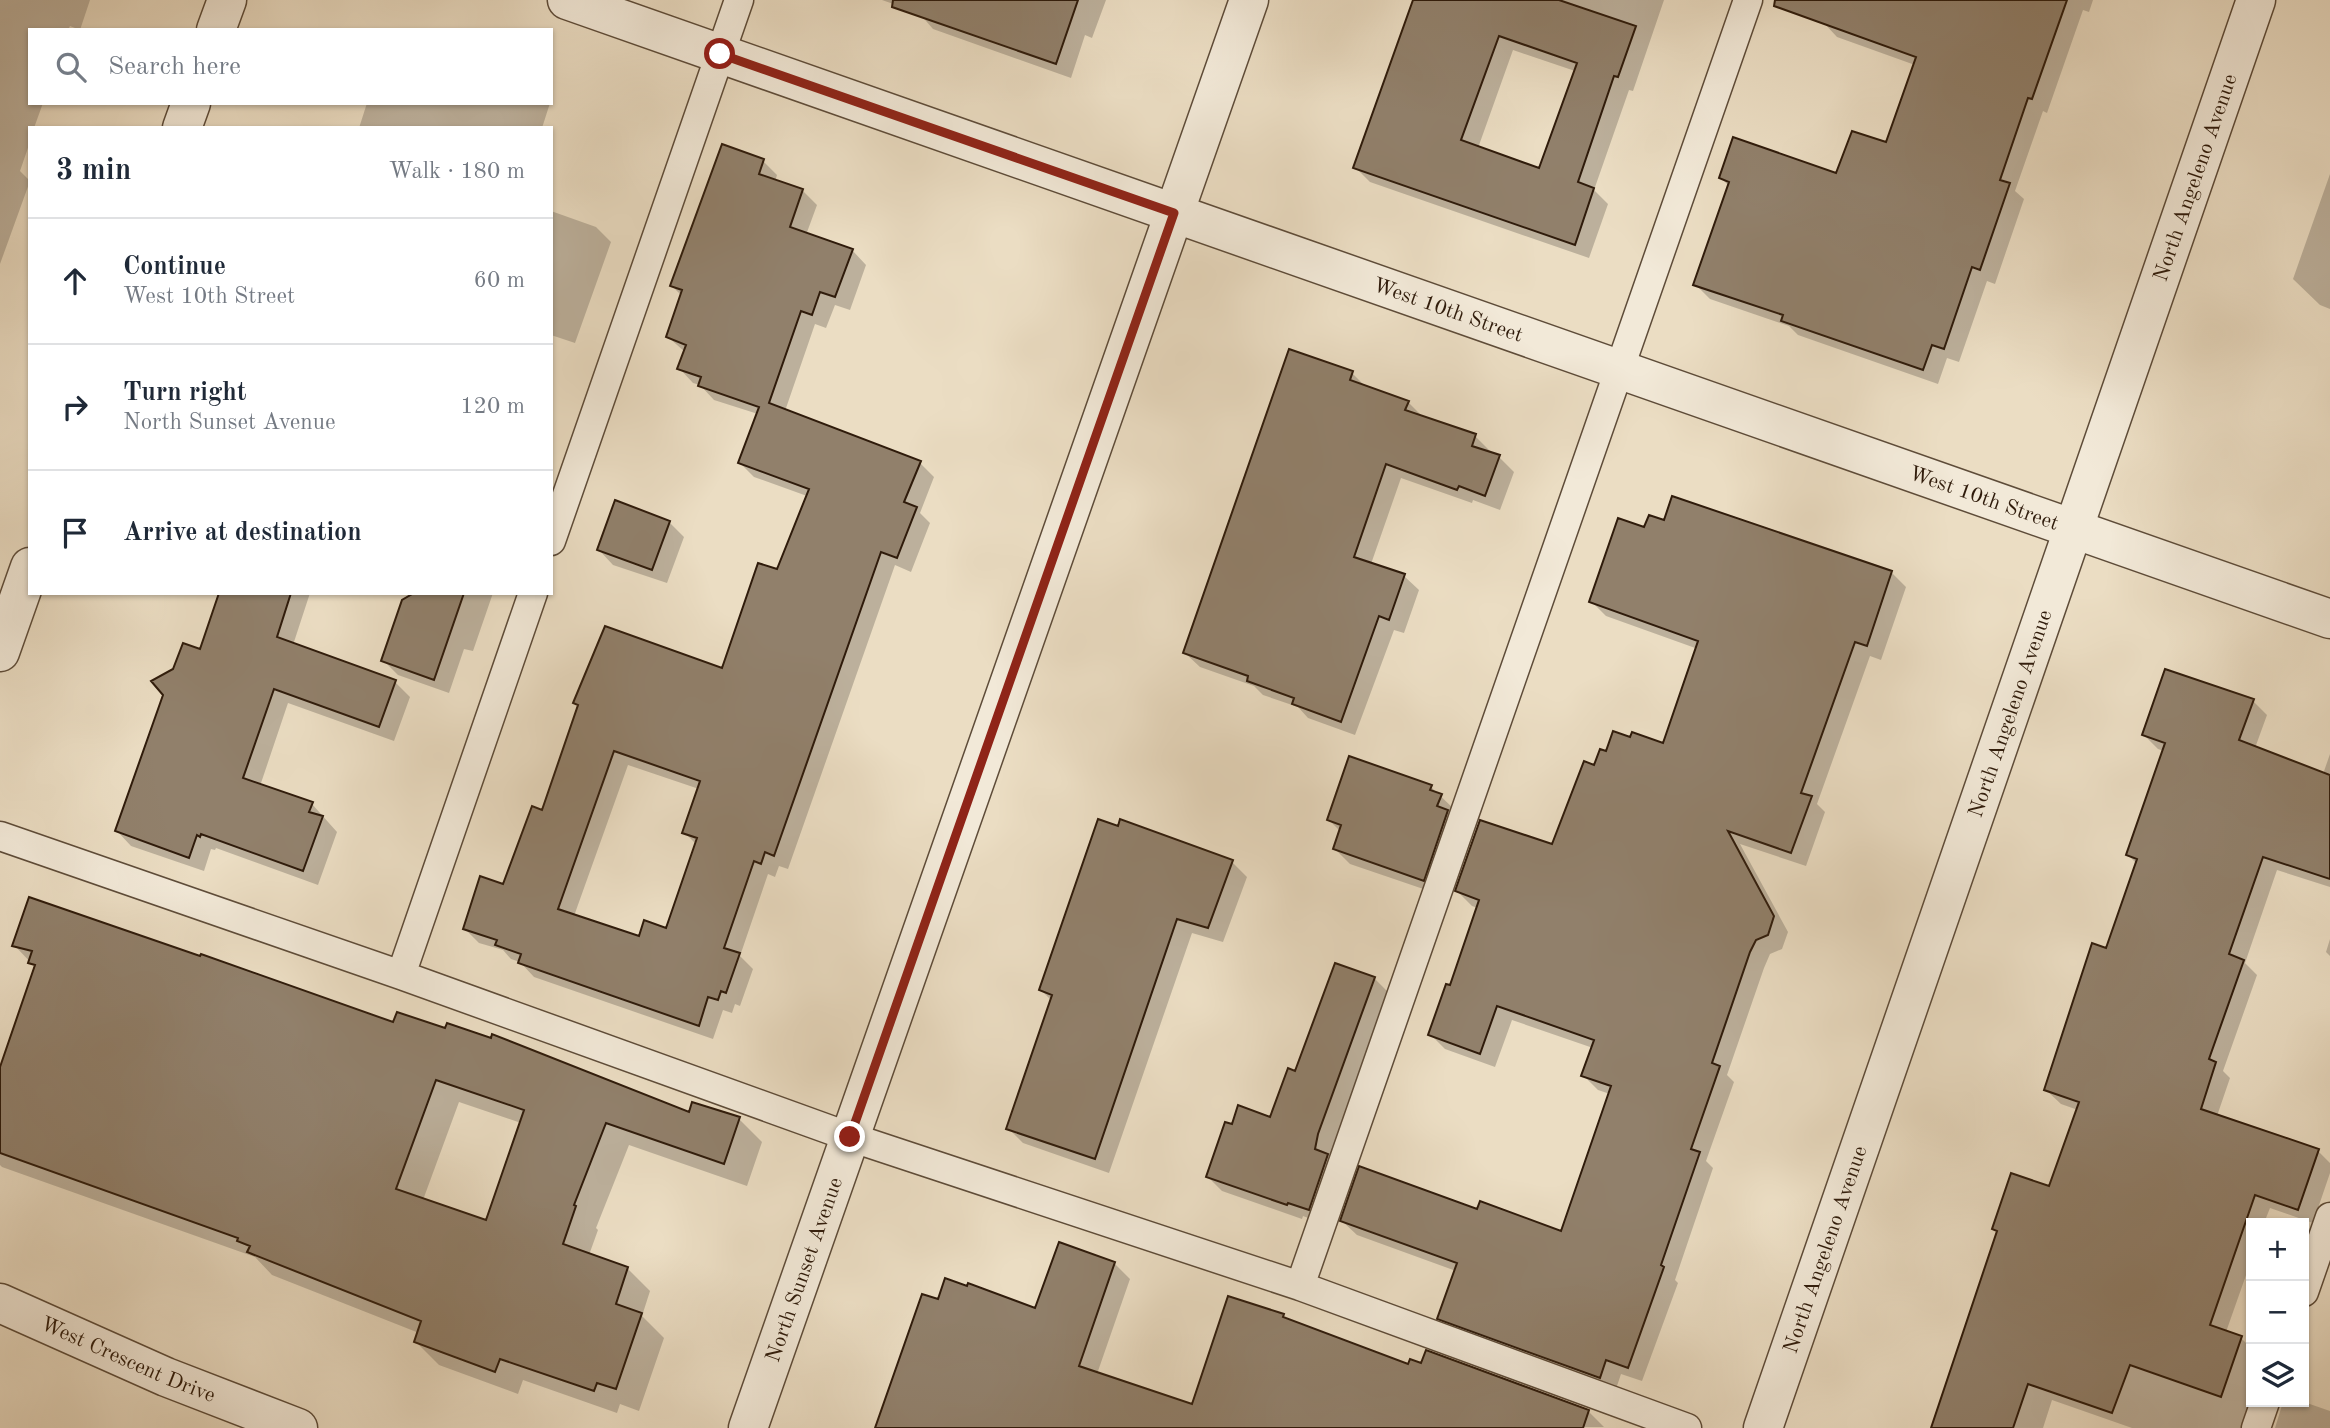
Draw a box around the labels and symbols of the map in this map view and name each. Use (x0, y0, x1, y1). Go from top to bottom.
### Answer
route start (704, 38, 735, 69)
street label: North Angeleno Avenue (2151, 71, 2242, 284)
street label: West 10th Street (1370, 275, 1525, 347)
street label: West 10th Street (1906, 463, 2061, 535)
street label: North Angeleno Avenue (1966, 607, 2057, 820)
route end (834, 1121, 865, 1152)
street label: North Angeleno Avenue (1781, 1143, 1872, 1356)
street label: North Sunset Avenue (763, 1175, 847, 1365)
street label: West Crescent Drive (37, 1314, 218, 1407)

